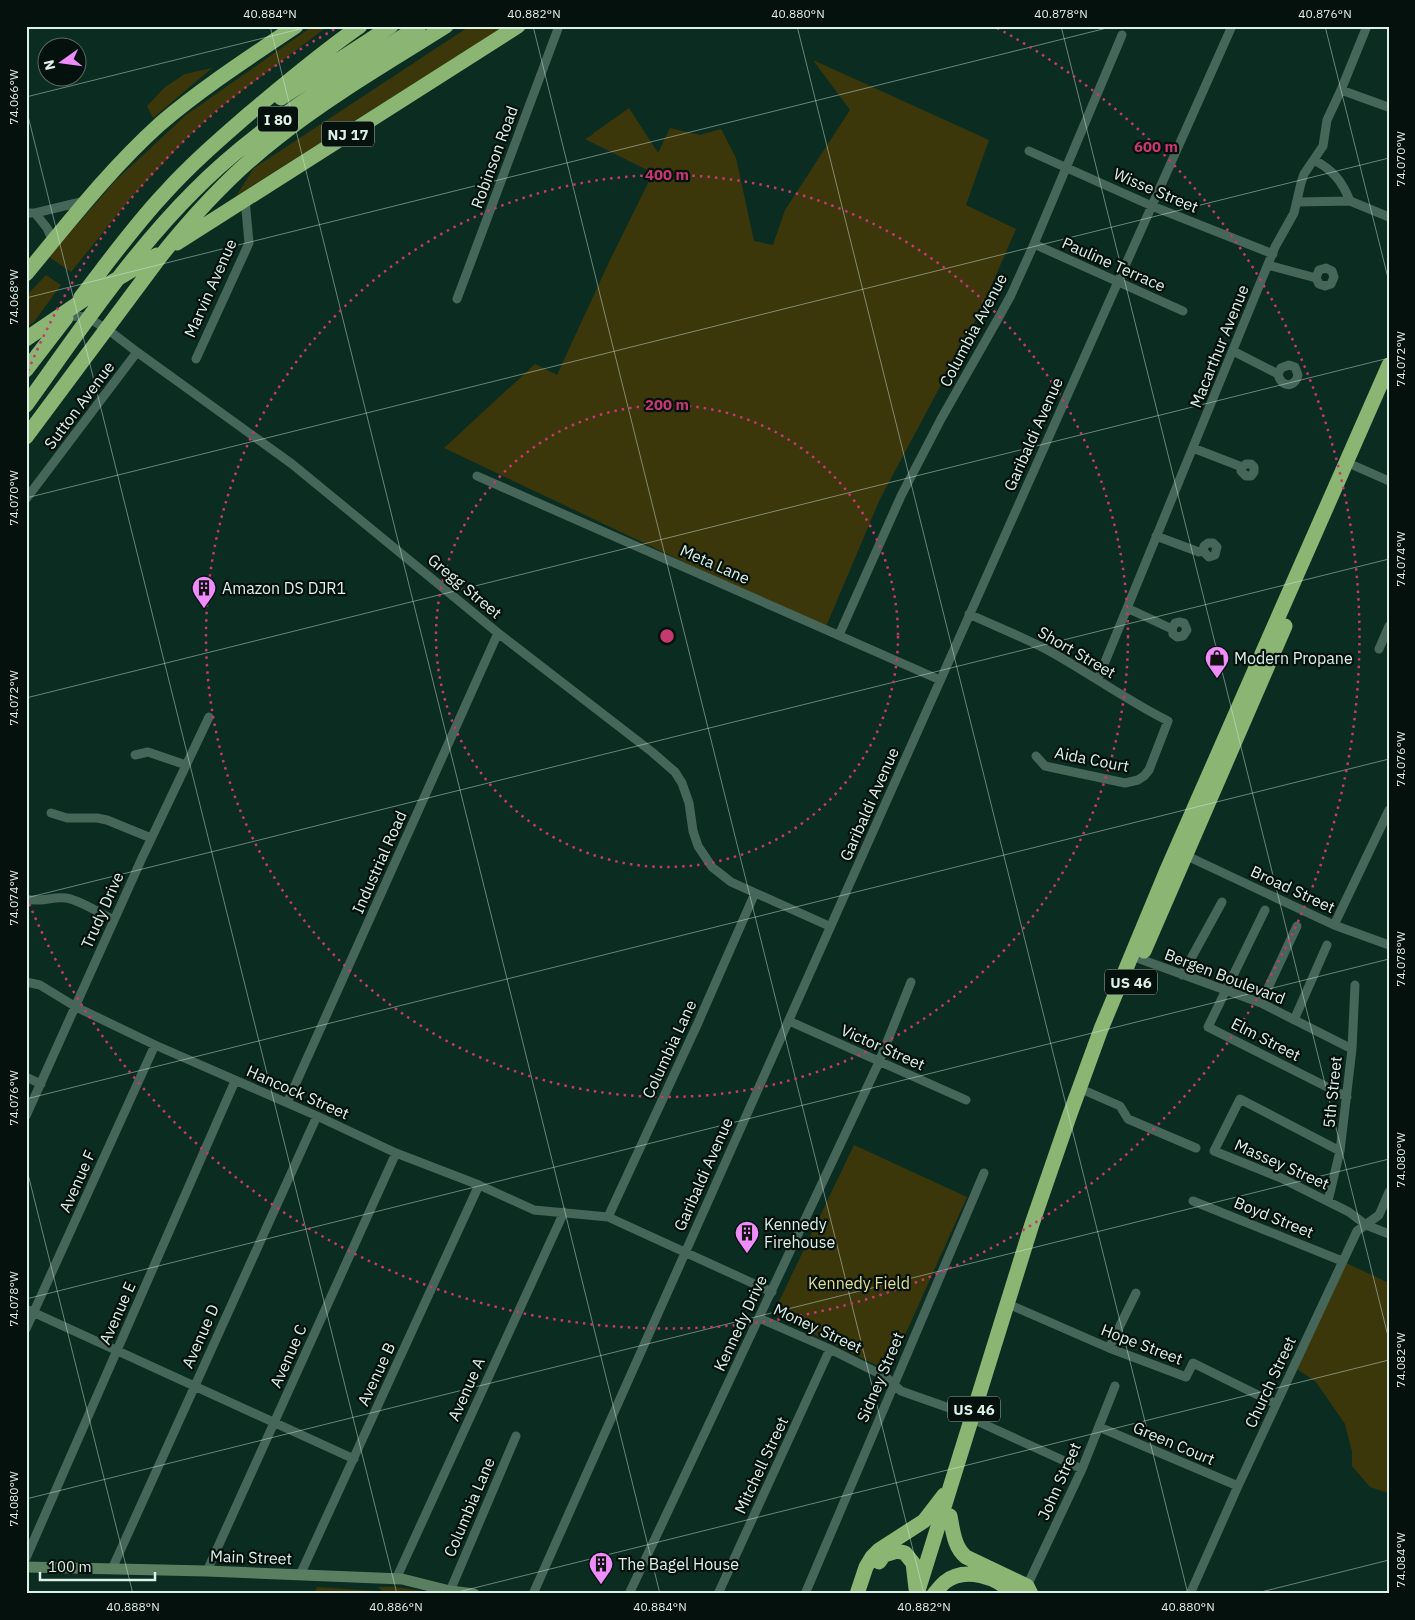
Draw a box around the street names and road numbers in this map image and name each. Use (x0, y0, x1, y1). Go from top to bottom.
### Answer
street label: Robinson Road (466, 103, 522, 211)
road number: I 80 (258, 106, 298, 132)
road number: NJ 17 (322, 122, 374, 146)
street label: Wisse Street (1111, 163, 1201, 217)
street label: Pauline Terrace (1059, 232, 1169, 296)
street label: Marvin Avenue (179, 235, 241, 340)
street label: Columbia Avenue (935, 270, 1011, 390)
street label: Macarthur Avenue (1185, 281, 1253, 410)
street label: Sutton Avenue (40, 357, 119, 453)
street label: Garibaldi Avenue (999, 374, 1067, 494)
street label: Meta Lane (677, 540, 753, 588)
street label: Gregg Street (424, 549, 506, 623)
street label: Short Street (1035, 622, 1119, 682)
street label: Aida Court (1053, 742, 1131, 776)
street label: Garibaldi Avenue (835, 744, 903, 864)
street label: Industrial Road (347, 807, 411, 917)
street label: Broad Street (1248, 861, 1338, 917)
street label: Trudy Drive (76, 868, 128, 951)
street label: Bergen Boulevard (1162, 944, 1288, 1008)
road number: US 46 (1105, 970, 1157, 994)
street label: Columbia Lane (637, 996, 701, 1101)
street label: Elm Street (1228, 1013, 1304, 1065)
street label: Victor Street (838, 1020, 928, 1074)
street label: 5th Street (1318, 1055, 1346, 1129)
street label: Hancock Street (244, 1060, 352, 1124)
street label: Garibaldi Avenue (669, 1114, 737, 1234)
street label: Massey Street (1232, 1134, 1332, 1194)
street label: Avenue F (54, 1147, 100, 1215)
street label: Boyd Street (1231, 1192, 1317, 1242)
street label: Kennedy Drive (709, 1272, 771, 1374)
street label: Avenue E (94, 1279, 140, 1347)
street label: Money Street (771, 1299, 865, 1357)
street label: Avenue D (177, 1301, 223, 1371)
street label: Hope Street (1098, 1319, 1186, 1369)
street label: Avenue C (265, 1321, 311, 1391)
street label: Sidney Street (852, 1329, 908, 1425)
street label: Church Street (1240, 1333, 1300, 1431)
street label: Avenue B (353, 1339, 399, 1409)
street label: Avenue A (443, 1354, 489, 1424)
road number: US 46 (948, 1396, 1000, 1422)
street label: Mitchell Street (730, 1413, 792, 1517)
street label: Green Court (1130, 1417, 1218, 1469)
street label: John Street (1033, 1439, 1085, 1523)
street label: Columbia Lane (439, 1454, 499, 1560)
street label: Main Street (210, 1546, 292, 1568)

